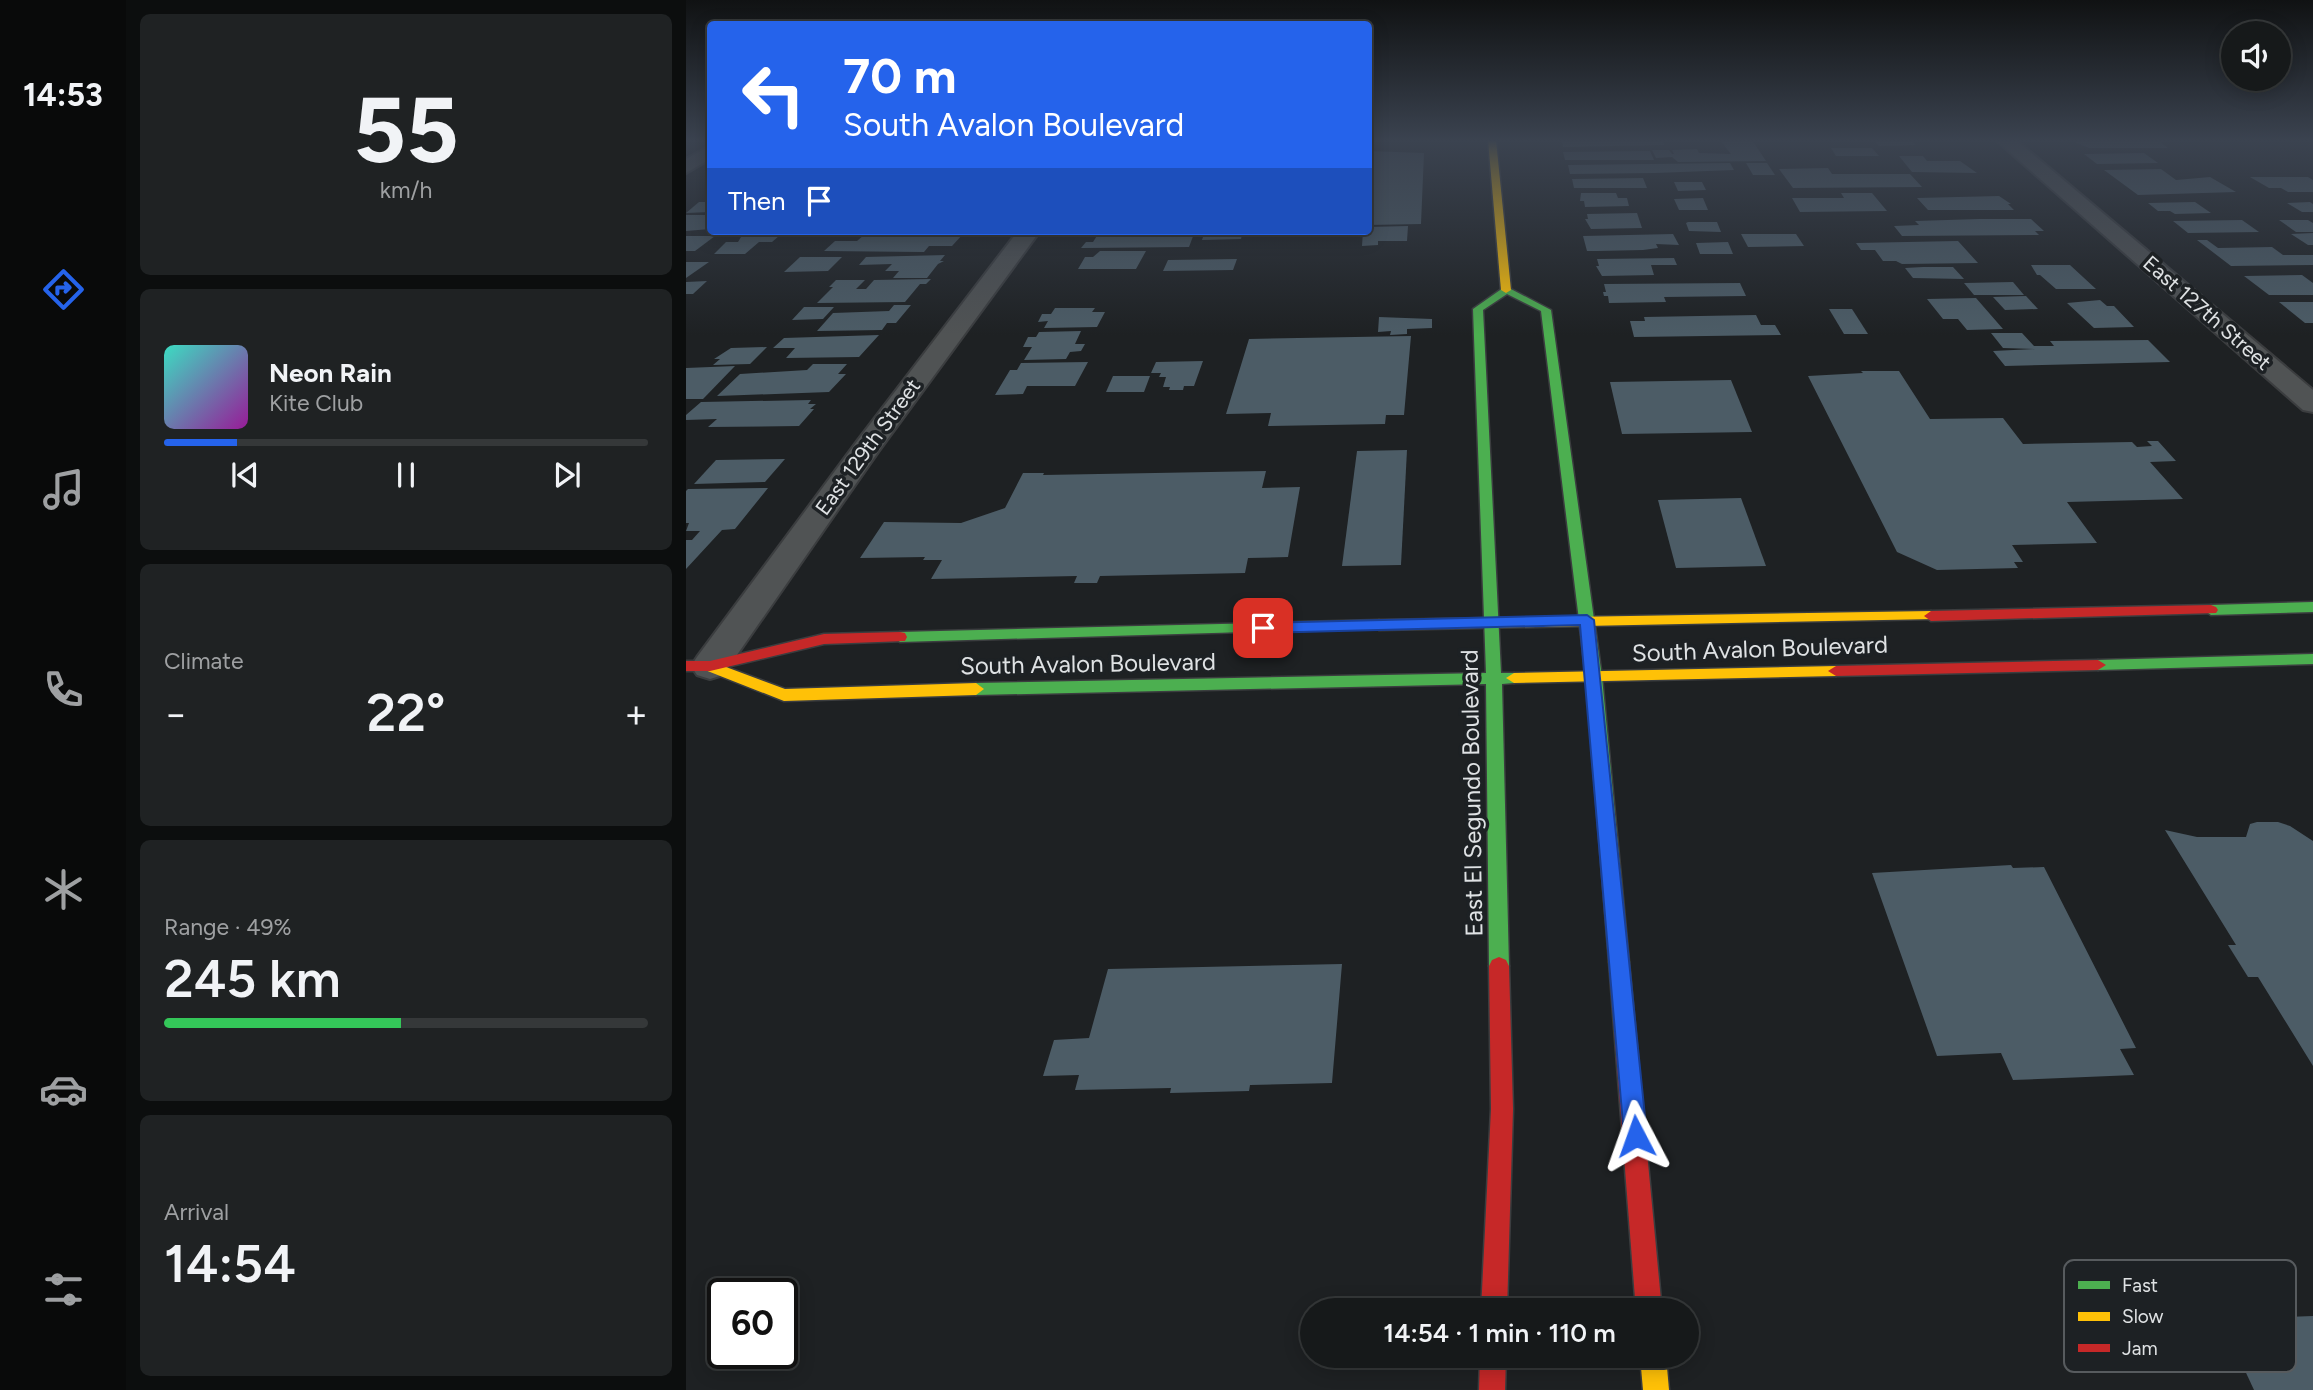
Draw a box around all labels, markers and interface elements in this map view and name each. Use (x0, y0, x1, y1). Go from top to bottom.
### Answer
map controls (2221, 21, 2291, 91)
button: sound (2221, 21, 2291, 91)
text: 70 m (843, 46, 956, 105)
icon: left (728, 49, 819, 140)
text: 14:53 (23, 76, 103, 114)
text: 55 (353, 76, 459, 185)
text: South Avalon Boulevard (843, 106, 1184, 144)
text: km/h (380, 176, 432, 204)
icon: arrive (800, 182, 838, 220)
text: Then (728, 185, 786, 217)
street label: East 127th Street (2138, 250, 2276, 375)
icon: directions (39, 265, 88, 314)
text: Neon Rain (269, 357, 392, 389)
street label: East 129th Street (810, 374, 925, 520)
text: Kite Club (269, 389, 363, 417)
icon: previous (226, 456, 264, 494)
icon: pause (387, 456, 425, 494)
icon: next (548, 456, 586, 494)
icon: music (39, 465, 88, 514)
pin (1233, 598, 1293, 658)
icon: arrive (1244, 609, 1282, 647)
street label: South Avalon Boulevard (1632, 630, 1888, 667)
text: Climate (164, 647, 243, 675)
street label: South Avalon Boulevard (960, 647, 1216, 680)
street label: East El Segundo Boulevard (1454, 649, 1489, 937)
icon: phone (39, 665, 88, 714)
text: 22° (367, 682, 445, 744)
text: − (164, 691, 188, 737)
text: + (624, 691, 648, 737)
icon: climate (39, 865, 88, 914)
text: Range · 49% (164, 913, 292, 941)
text: 245 km (164, 948, 341, 1010)
icon: car (39, 1065, 88, 1114)
position arrow (1599, 1099, 1673, 1173)
text: Arrival (164, 1198, 229, 1226)
text: 14:54 (164, 1233, 296, 1295)
legend (2064, 1260, 2296, 1372)
icon: filters (39, 1265, 88, 1314)
text: Fast (2122, 1274, 2158, 1297)
speed limit sign: 60 (707, 1278, 798, 1369)
text: Slow (2122, 1305, 2164, 1328)
text: 14:54 · 1 min · 110 m (1383, 1317, 1616, 1349)
text: Jam (2122, 1337, 2158, 1360)

